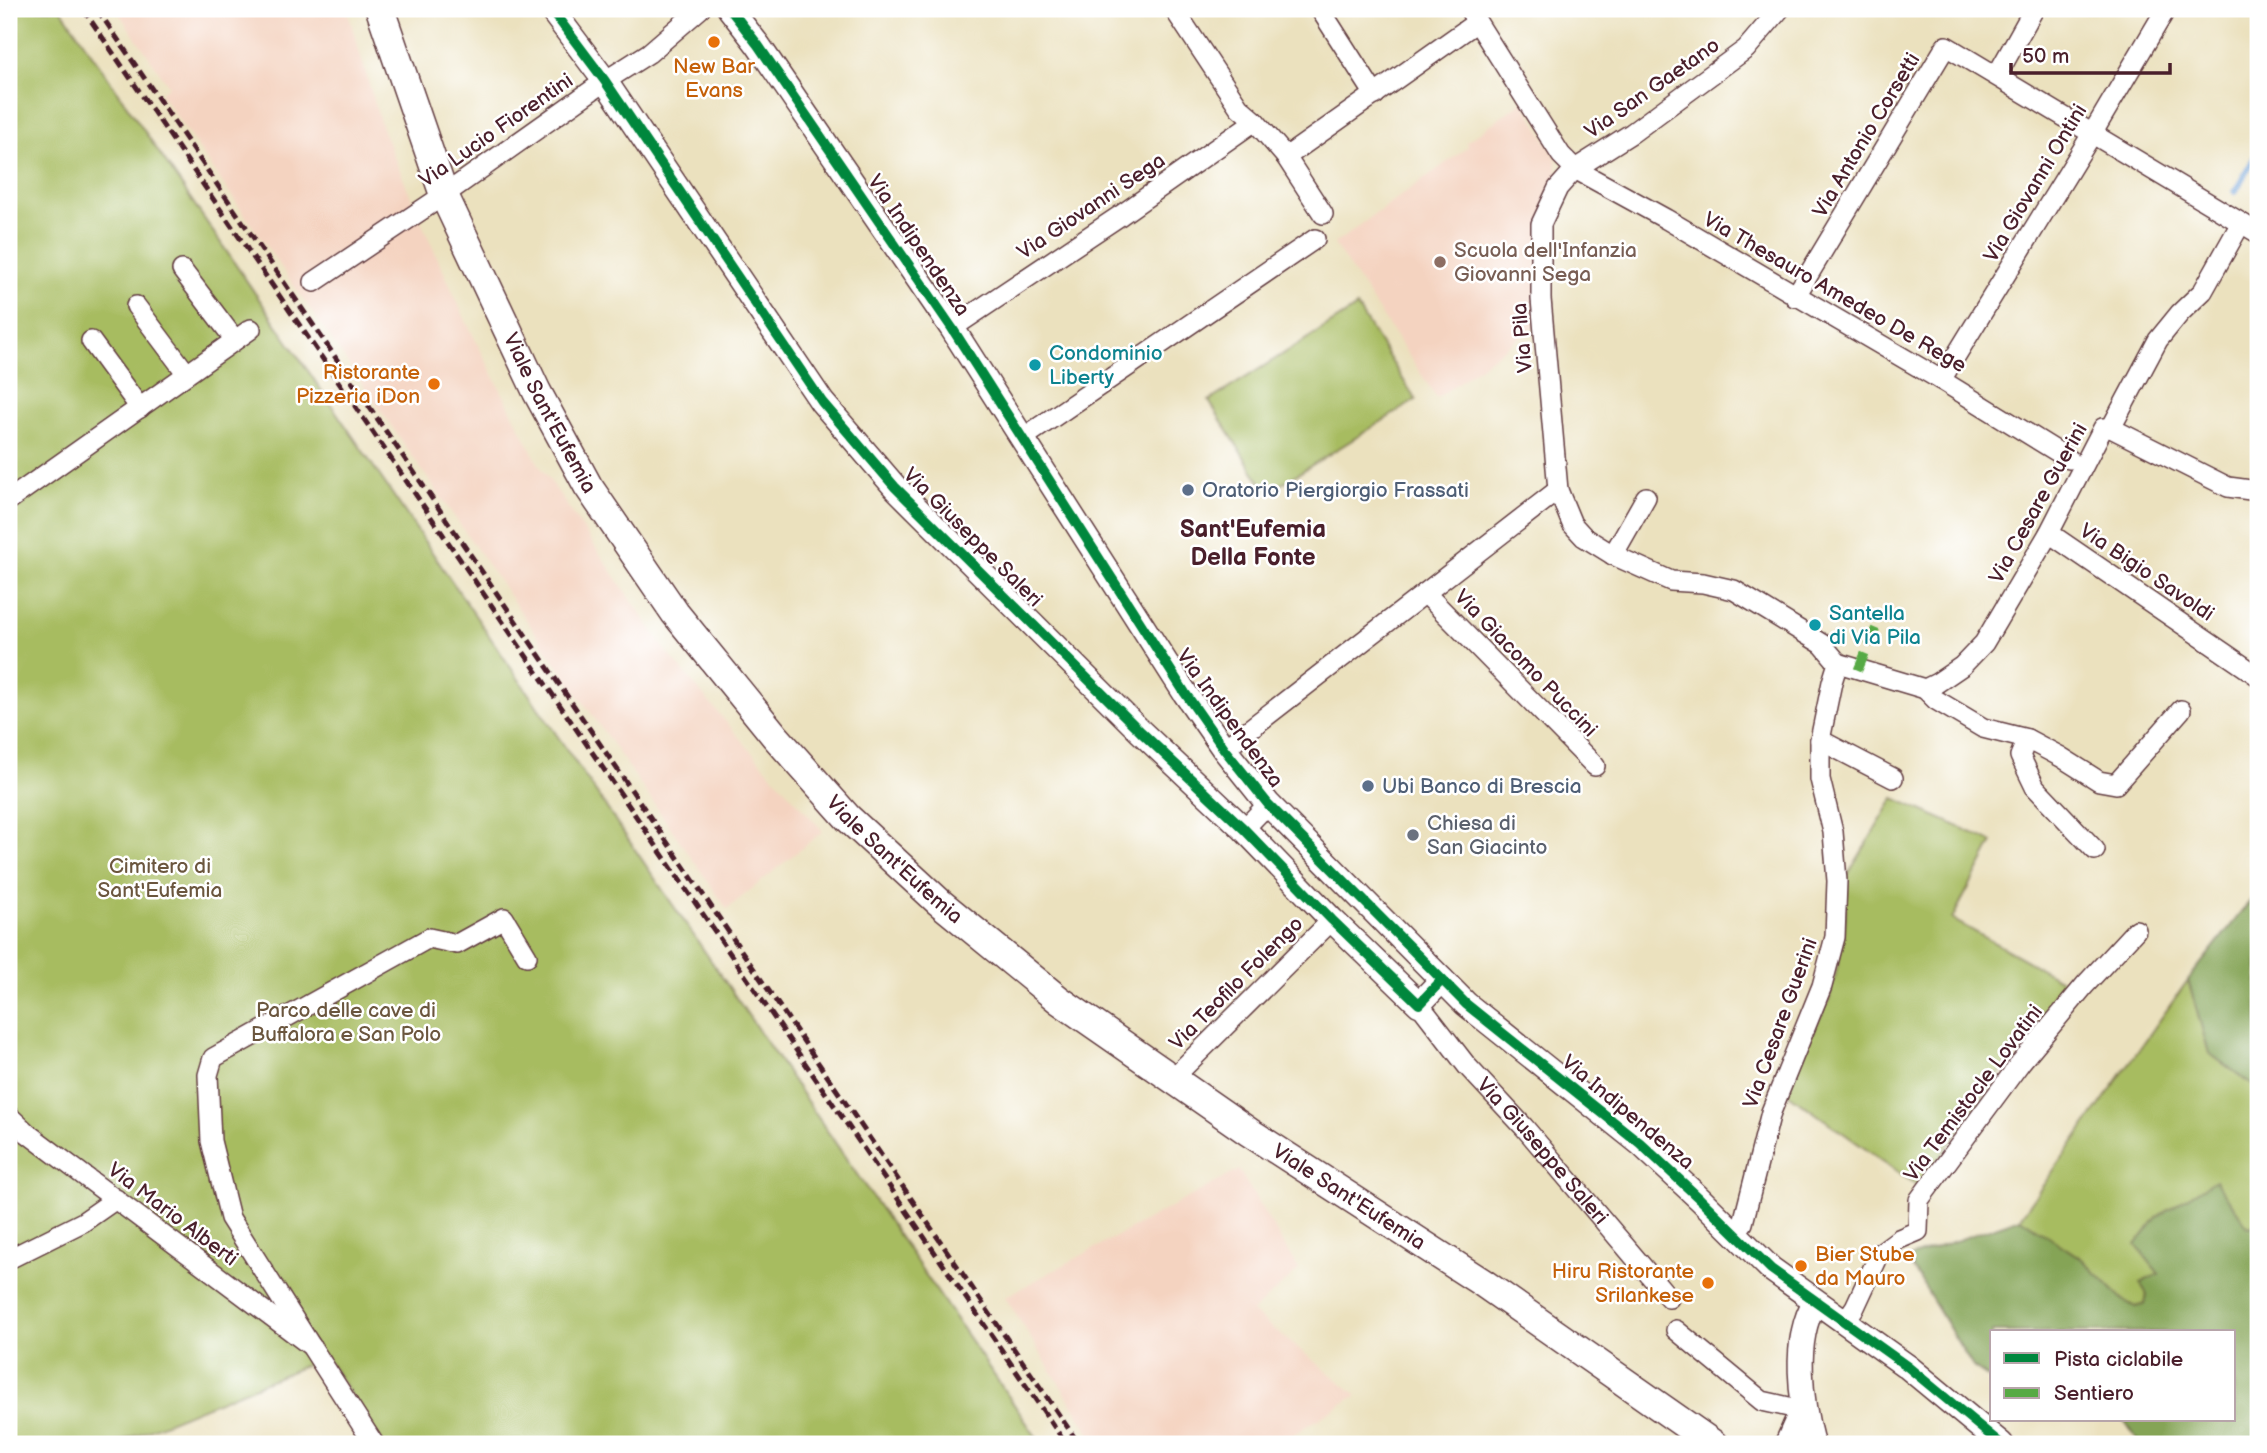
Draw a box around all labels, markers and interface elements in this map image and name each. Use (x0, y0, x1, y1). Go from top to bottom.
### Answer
scale bar (2011, 32, 2171, 76)
street label: Via San Gaetano (1580, 33, 1725, 144)
marker: New Bar Evans (706, 34, 722, 50)
text: 50 m (2022, 44, 2069, 69)
street label: Via Antonio Corsetti (1807, 49, 1925, 222)
place label: New Bar Evans (673, 54, 755, 103)
street label: Via Lucio Fiorentini (415, 68, 578, 193)
street label: Via Giovanni Ontini (1978, 100, 2092, 267)
street label: Via Giovanni Sega (1013, 148, 1170, 265)
street label: Via Indipendenza (862, 170, 975, 321)
street label: Via Thesauro Amedeo De Rege (1699, 207, 1971, 378)
place label: Scuola dell'Infanzia Giovanni Sega (1454, 238, 1637, 287)
marker: Scuola dell'Infanzia Giovanni Sega (1432, 254, 1448, 270)
street label: Via Pila (1507, 302, 1538, 374)
street label: Viale Sant'Eufemia (498, 329, 601, 498)
place label: Condominio Liberty (1049, 341, 1163, 390)
marker: Condominio Liberty (1027, 357, 1043, 373)
place label: Ristorante Pizzeria iDon (296, 360, 420, 409)
marker: Ristorante Pizzeria iDon (426, 376, 442, 392)
street label: Via Cesare Guerini (1984, 419, 2093, 588)
street label: Via Giuseppe Saleri (898, 462, 1048, 612)
place label: Oratorio Piergiorgio Frassati (1202, 478, 1469, 503)
marker: Oratorio Piergiorgio Frassati (1180, 482, 1196, 498)
district label: Sant'Eufemia Della Fonte (1180, 515, 1326, 572)
street label: Via Bigio Savoldi (2075, 518, 2219, 627)
street label: Via Giacomo Puccini (1449, 585, 1602, 742)
place label: Santella di Via Pila (1829, 601, 1921, 650)
marker: Santella di Via Pila (1807, 617, 1823, 633)
street label: Via Indipendenza (1171, 644, 1288, 792)
place label: Ubi Banco di Brescia (1382, 774, 1582, 799)
marker: Ubi Banco di Brescia (1360, 778, 1376, 794)
street label: Viale Sant'Eufemia (821, 790, 967, 929)
place label: Chiesa di San Giacinto (1427, 811, 1547, 860)
marker: Chiesa di San Giacinto (1405, 827, 1421, 843)
park label: Cimitero di Sant'Eufemia (98, 854, 222, 903)
street label: Via Teofilo Folengo (1164, 911, 1308, 1055)
street label: Via Cesare Guerini (1738, 935, 1823, 1112)
park label: Parco delle cave di Buffalora e San Polo (251, 998, 441, 1047)
street label: Via Temistocle Lovatini (1899, 1000, 2048, 1187)
street label: Via Indipendenza (1556, 1050, 1699, 1175)
street label: Via Giuseppe Saleri (1471, 1073, 1613, 1230)
street label: Viale Sant'Eufemia (1268, 1139, 1430, 1256)
street label: Via Mario Alberti (103, 1157, 243, 1271)
place label: Bier Stube da Mauro (1815, 1242, 1915, 1291)
marker: Bier Stube da Mauro (1793, 1258, 1809, 1274)
place label: Hiru Ristorante Srilankese (1552, 1259, 1694, 1308)
marker: Hiru Ristorante Srilankese (1700, 1275, 1716, 1291)
legend (1990, 1330, 2236, 1422)
text: Pista ciclabile (2054, 1347, 2183, 1372)
text: Sentiero (2054, 1381, 2134, 1406)

